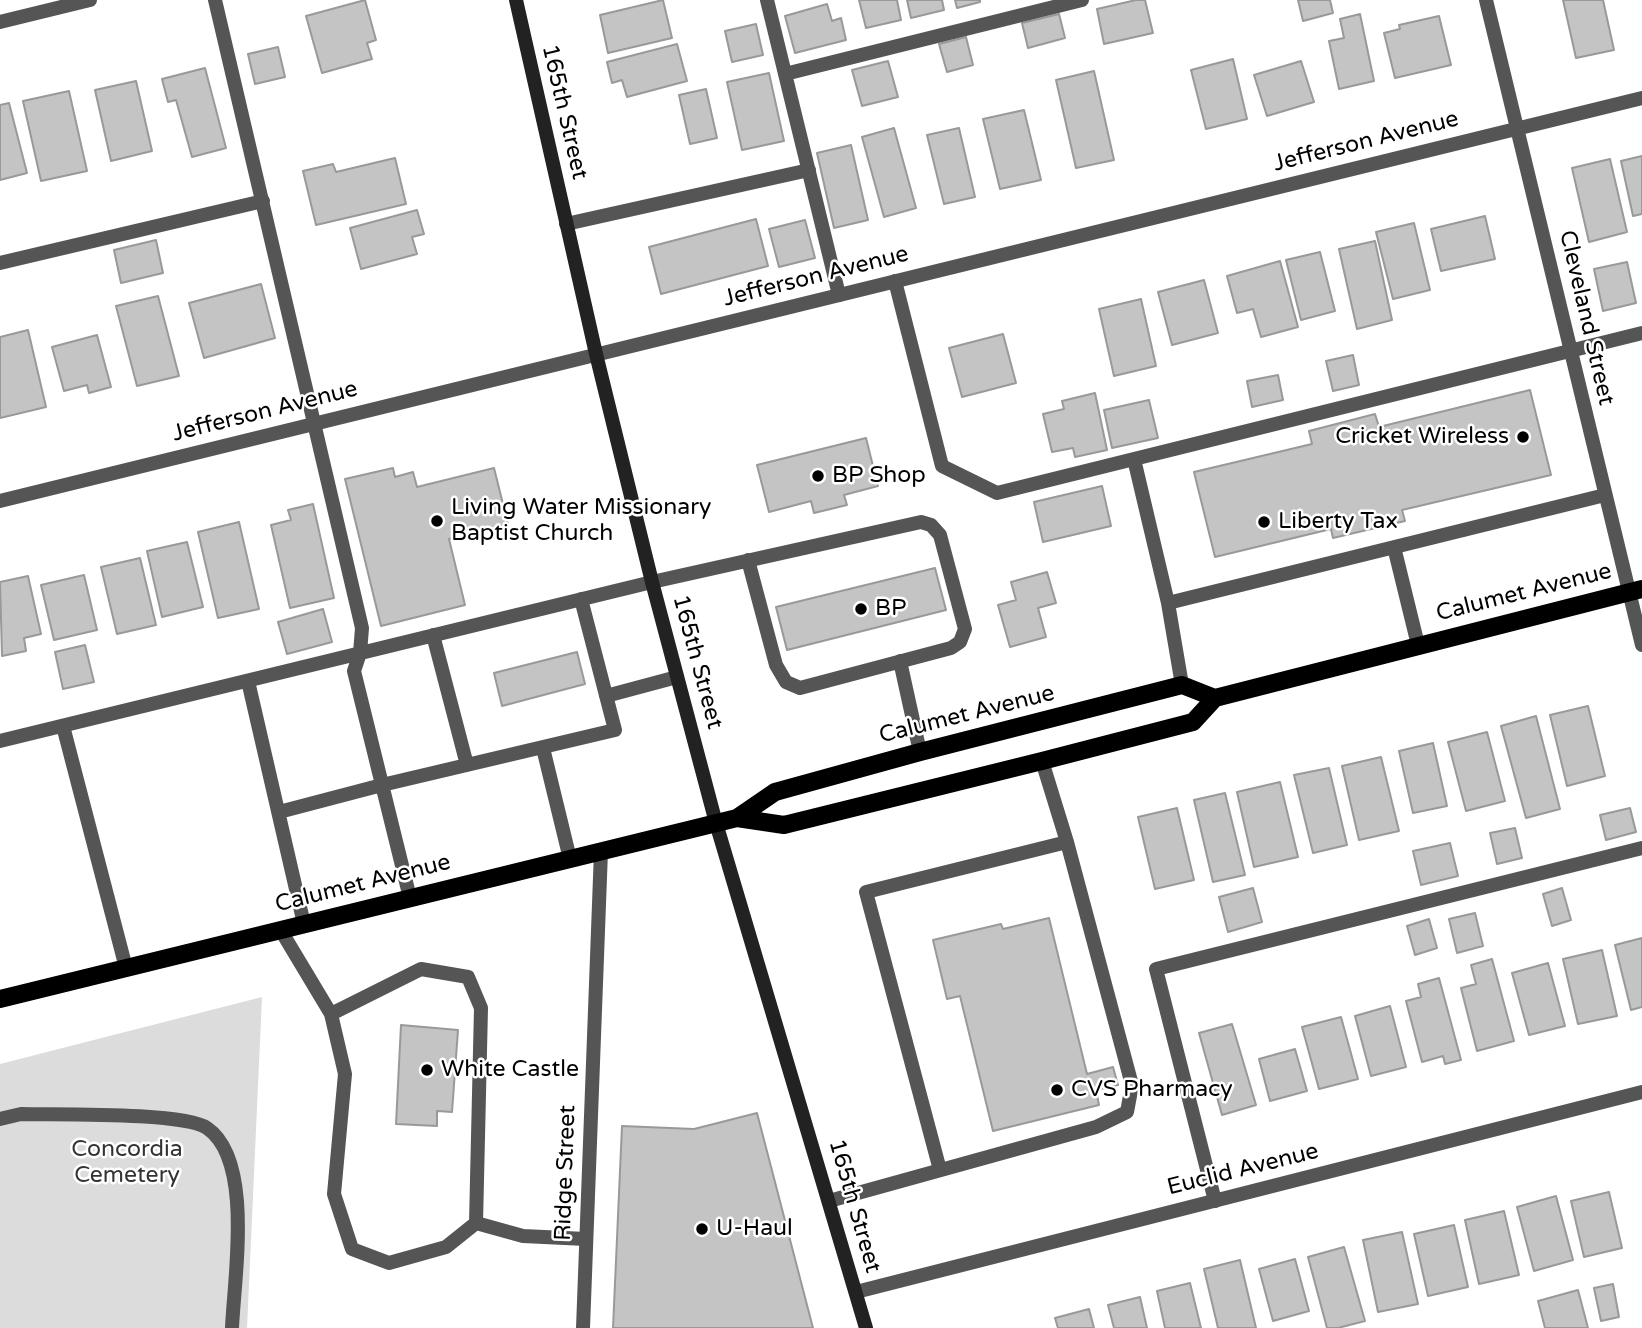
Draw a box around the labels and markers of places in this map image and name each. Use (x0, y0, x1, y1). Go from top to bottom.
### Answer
place label: Cricket Wireless (1335, 423, 1509, 451)
marker: Cricket Wireless (1515, 429, 1531, 445)
place label: BP Shop (832, 462, 926, 490)
marker: BP Shop (810, 468, 826, 484)
place label: Living Water Missionary Baptist Church (451, 494, 711, 548)
place label: Liberty Tax (1278, 508, 1398, 536)
marker: Living Water Missionary Baptist Church (429, 513, 445, 529)
marker: Liberty Tax (1256, 514, 1272, 530)
place label: BP (875, 595, 906, 623)
marker: BP (853, 601, 869, 617)
place label: White Castle (441, 1056, 579, 1084)
marker: White Castle (419, 1062, 435, 1078)
place label: CVS Pharmacy (1071, 1076, 1233, 1104)
marker: CVS Pharmacy (1049, 1082, 1065, 1098)
place label: U-Haul (716, 1215, 793, 1243)
marker: U-Haul (694, 1221, 710, 1237)

